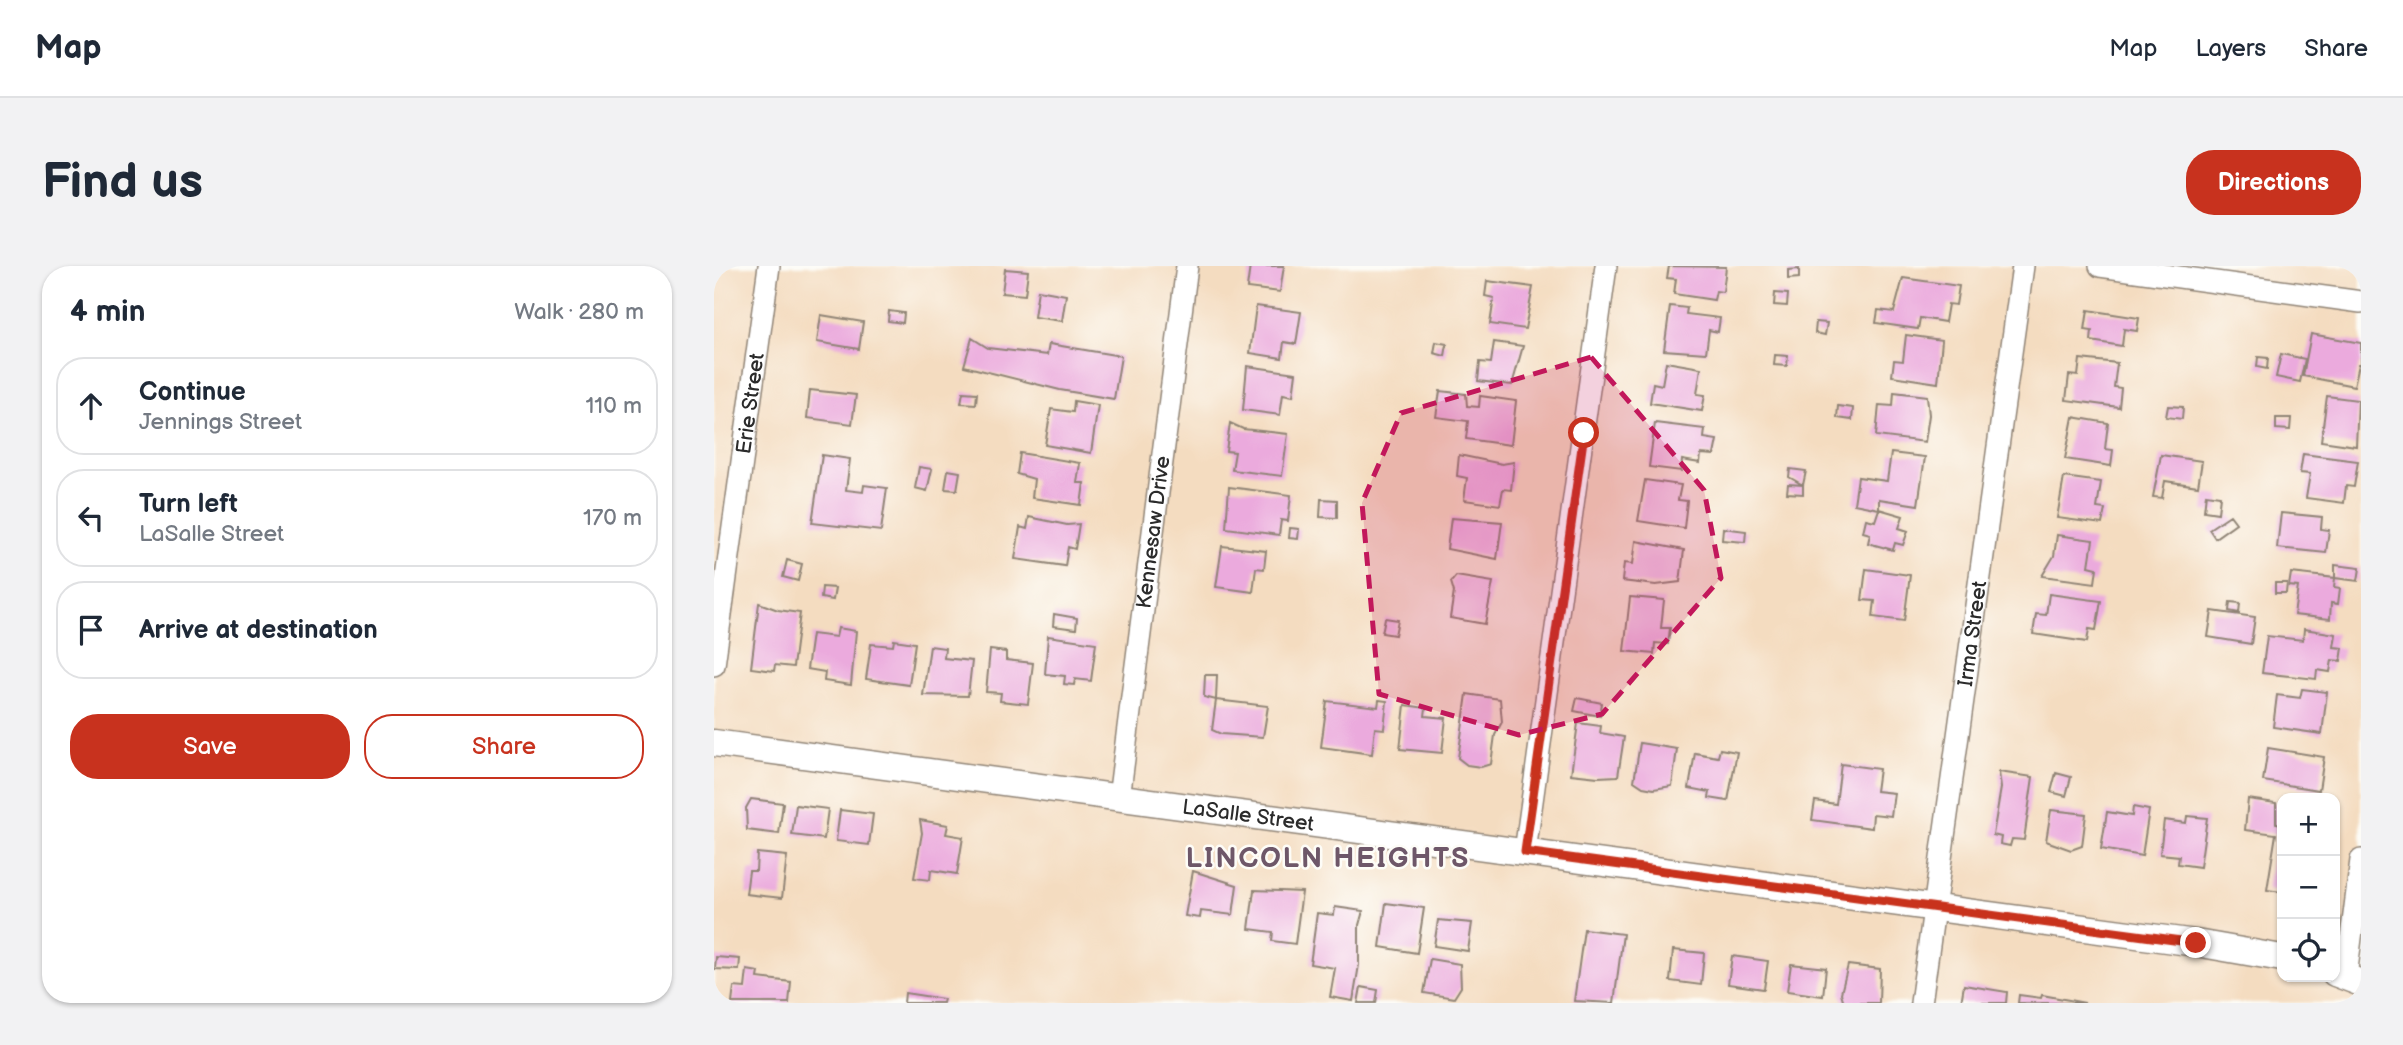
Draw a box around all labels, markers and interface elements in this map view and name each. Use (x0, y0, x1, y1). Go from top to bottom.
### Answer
text: Map (35, 28, 101, 68)
text: Map (2109, 34, 2157, 63)
text: Layers (2195, 34, 2266, 63)
text: Share (2304, 34, 2368, 63)
button: Directions (2186, 150, 2361, 215)
text: Find us (42, 153, 203, 212)
text: 4 min (70, 294, 145, 330)
text: Walk · 280 m (514, 298, 644, 326)
street label: Erie Street (731, 351, 770, 456)
text: Continue (139, 377, 246, 408)
icon: ahead (72, 387, 110, 425)
text: 110 m (585, 392, 642, 420)
text: Jennings Street (139, 408, 302, 436)
route start (1568, 417, 1599, 448)
street label: Kennesaw Drive (1131, 455, 1176, 610)
text: Turn left (139, 489, 238, 520)
icon: left (72, 499, 110, 537)
text: 170 m (583, 504, 642, 532)
text: LaSalle Street (139, 520, 284, 548)
street label: Irma Street (1953, 579, 1992, 688)
icon: arrive (72, 611, 110, 649)
text: Arrive at destination (139, 615, 378, 646)
button: Save (70, 714, 350, 779)
button: Share (364, 714, 644, 779)
map controls (2277, 793, 2340, 982)
button: + (2277, 793, 2340, 856)
street label: LaSalle Street (1181, 794, 1316, 837)
district label: LINCOLN HEIGHTS (1186, 842, 1470, 875)
button: − (2277, 856, 2340, 919)
button: locate (2277, 919, 2340, 982)
route end (2180, 927, 2211, 958)

